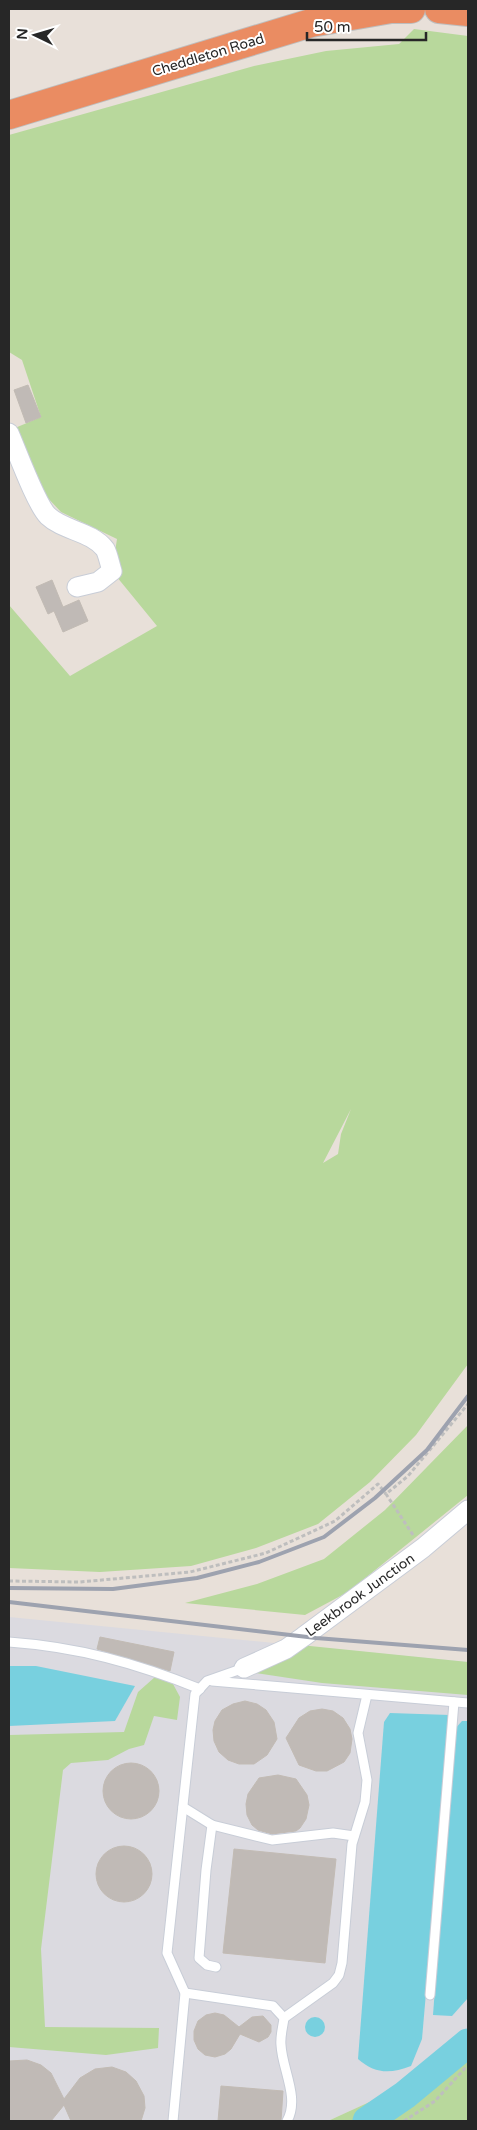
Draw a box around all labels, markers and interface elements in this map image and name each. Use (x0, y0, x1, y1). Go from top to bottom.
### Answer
north arrow (10, 10, 60, 60)
scale bar (307, 10, 426, 42)
text: 50 m (314, 18, 351, 36)
text: N (14, 28, 32, 40)
street label: Cheddleton Road (150, 30, 266, 80)
street label: Leekbrook Junction (302, 1550, 418, 1640)

